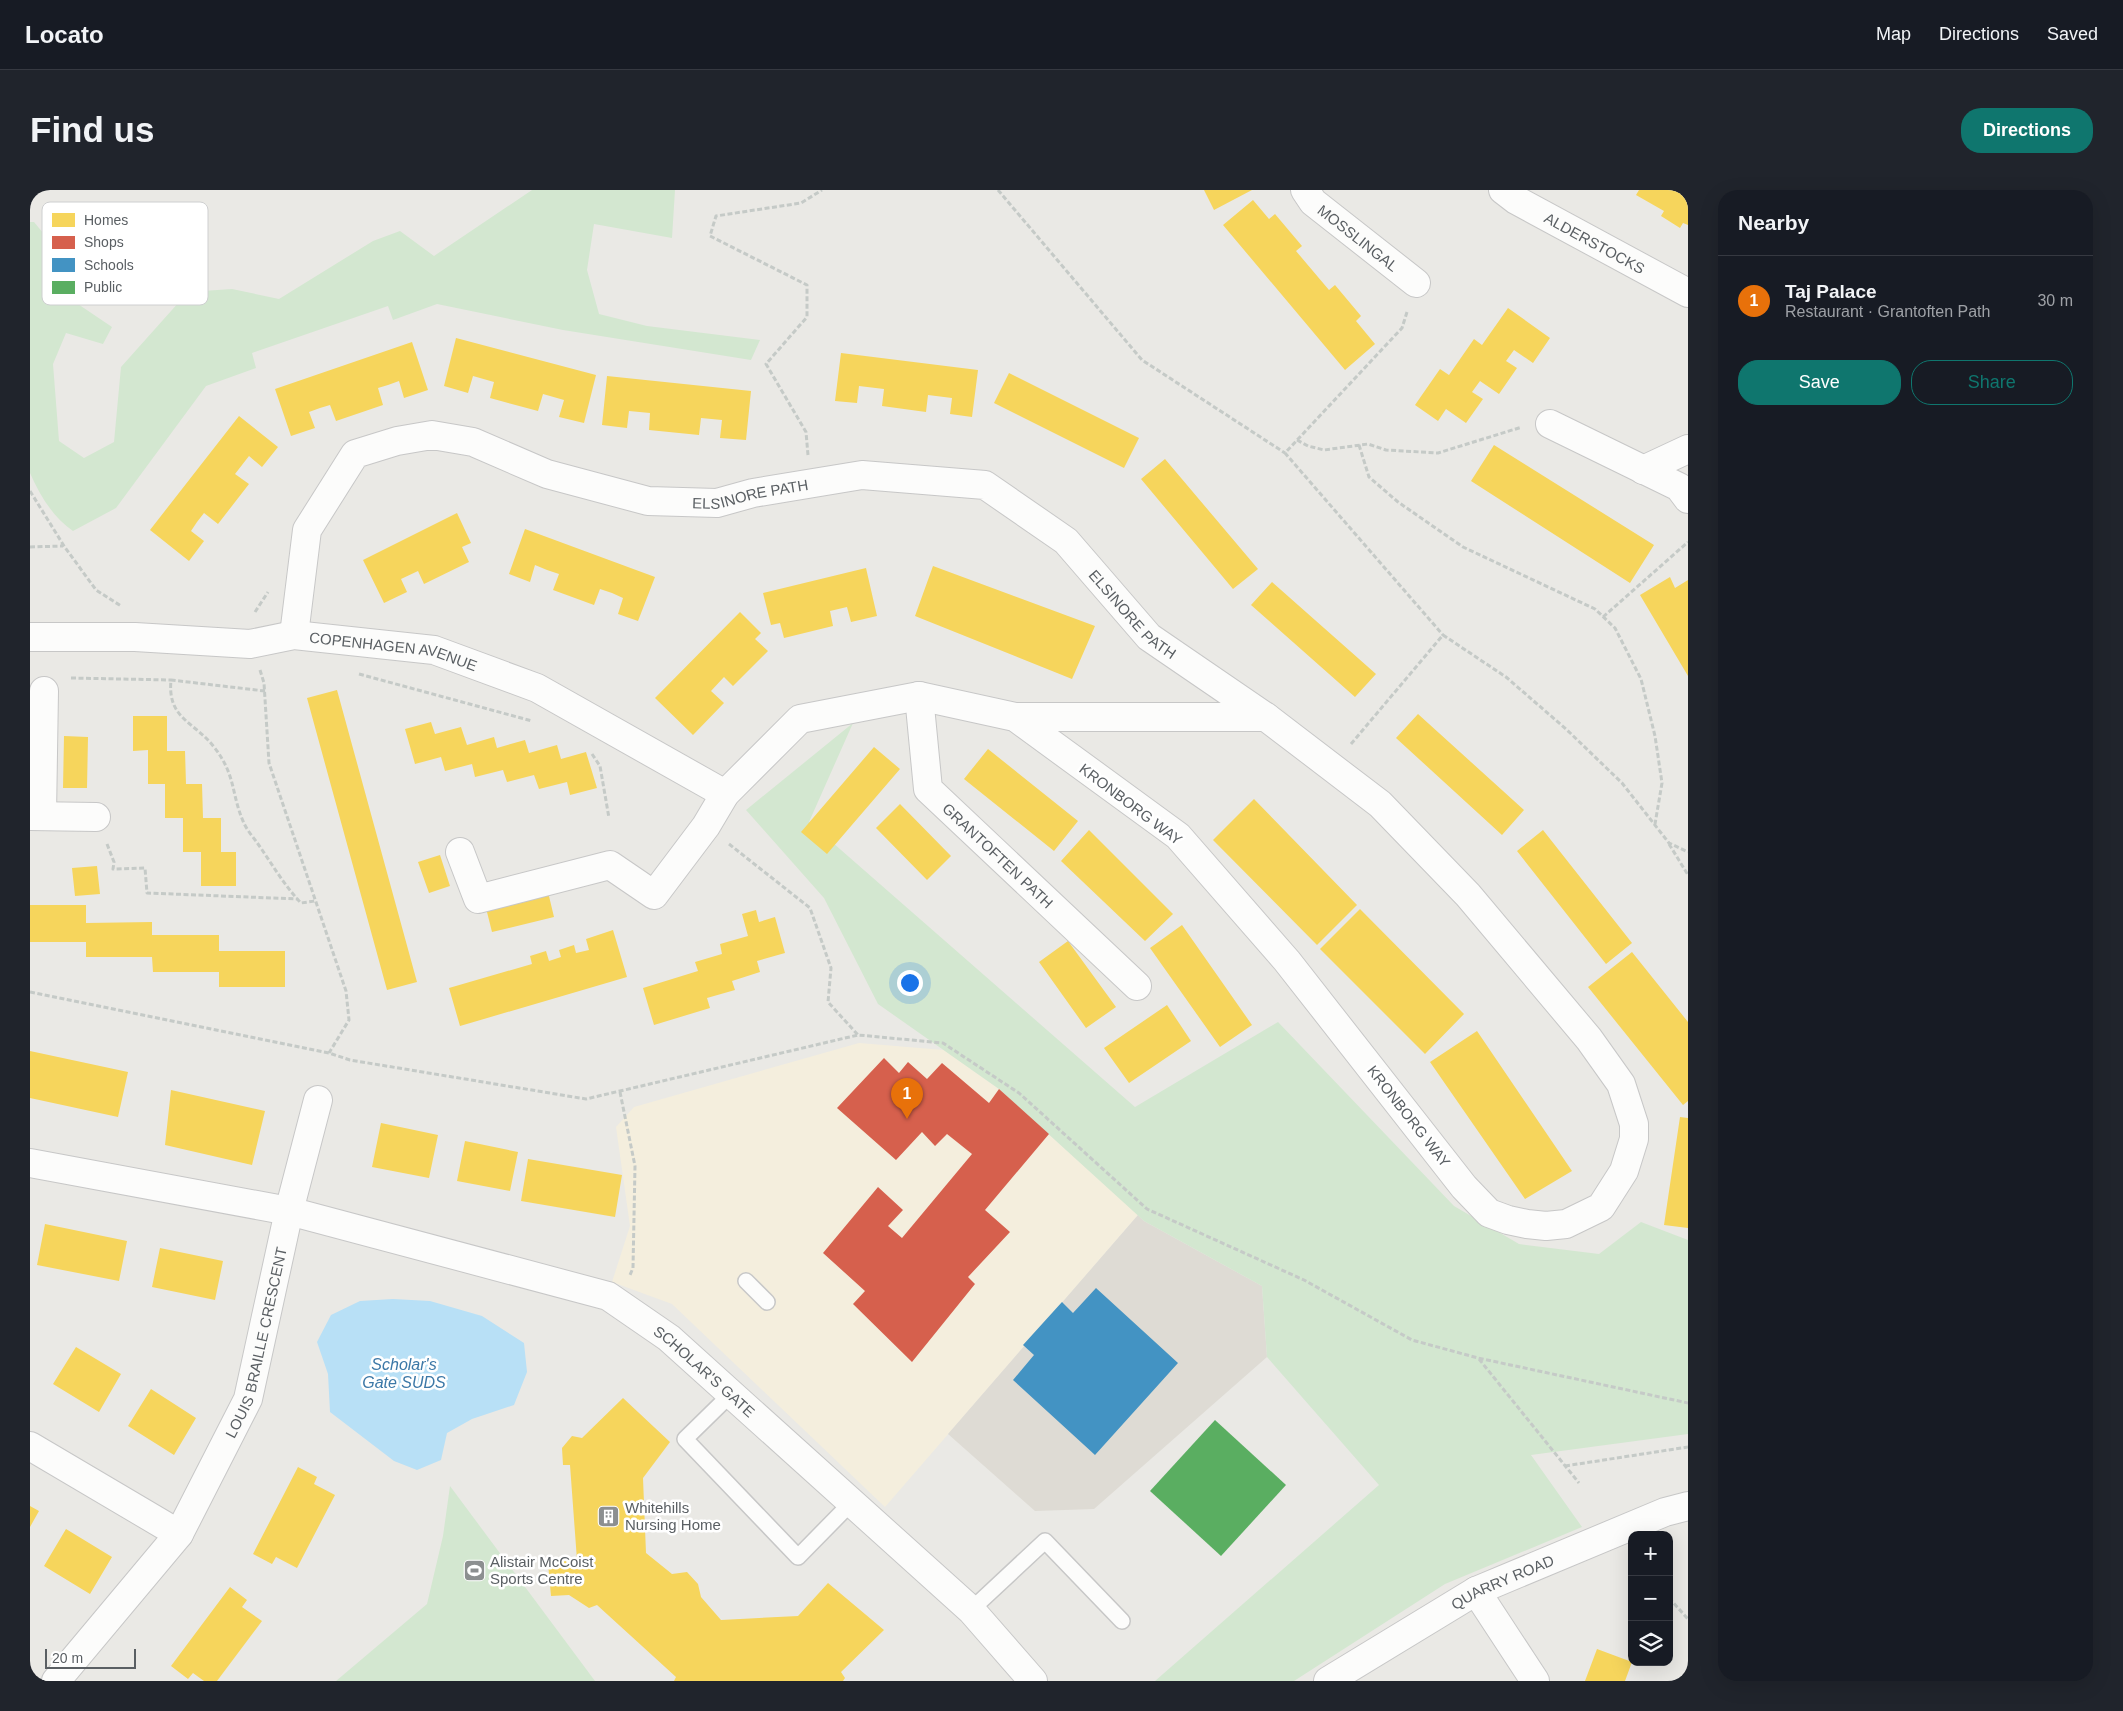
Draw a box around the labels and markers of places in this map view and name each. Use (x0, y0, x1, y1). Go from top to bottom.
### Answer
pin: 1 (891, 1078, 923, 1119)
place label: Whitehills Nursing Home (625, 1499, 721, 1533)
building icon: Whitehills Nursing Home (597, 1504, 621, 1528)
place label: Alistair McCoist Sports Centre (490, 1553, 594, 1587)
sports icon: Alistair McCoist Sports Centre (462, 1558, 486, 1582)

